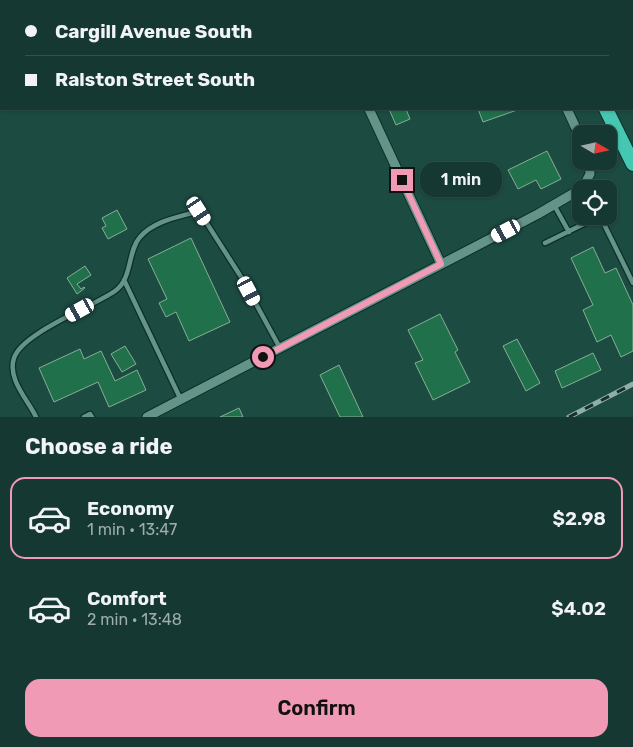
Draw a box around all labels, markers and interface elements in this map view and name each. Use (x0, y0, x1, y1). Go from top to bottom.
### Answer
text: Cargill Avenue South (55, 20, 252, 43)
text: Ralston Street South (55, 68, 255, 91)
north arrow (572, 125, 618, 170)
map controls (572, 125, 617, 225)
callout: 1 min (420, 162, 502, 198)
route end (391, 169, 413, 191)
text: 1 min (441, 170, 481, 189)
button: locate (572, 180, 617, 225)
car (184, 194, 213, 228)
car (489, 217, 522, 245)
car (235, 274, 262, 308)
car (63, 296, 96, 324)
route start (252, 346, 274, 368)
text: Choose a ride (25, 433, 172, 460)
icon: car (27, 496, 72, 541)
text: Economy (87, 497, 174, 520)
text: $2.98 (552, 507, 606, 530)
text: 1 min · 13:47 (87, 520, 177, 539)
icon: car (27, 586, 72, 631)
text: Comfort (87, 587, 167, 610)
text: $4.02 (551, 597, 606, 620)
text: 2 min · 13:48 (87, 610, 182, 629)
button: Confirm (25, 679, 608, 737)

